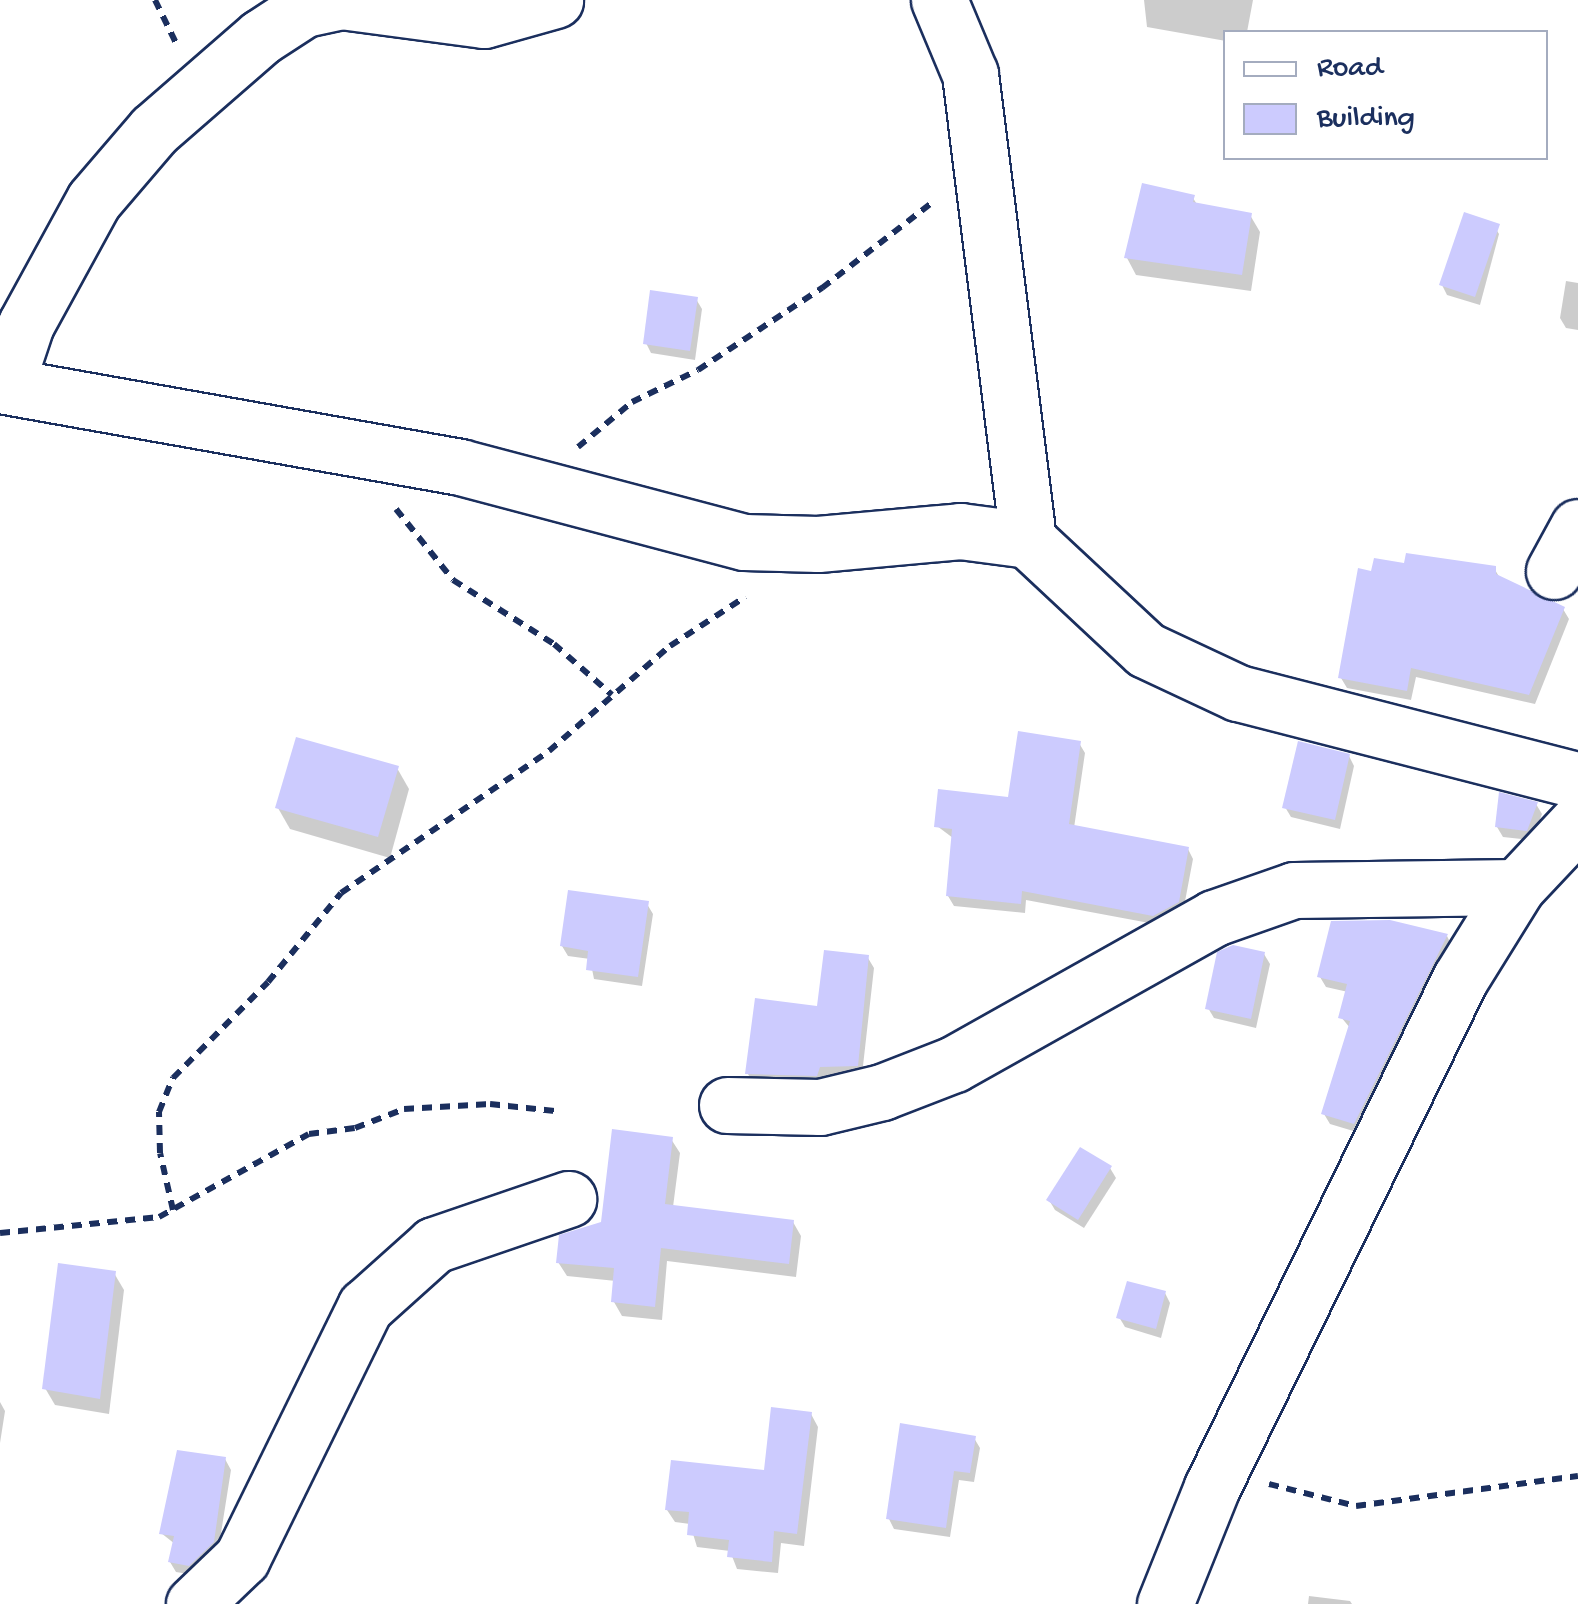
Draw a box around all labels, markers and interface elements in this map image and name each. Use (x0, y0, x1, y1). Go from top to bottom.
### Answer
legend (1223, 30, 1548, 160)
text: Road (1317, 52, 1383, 87)
text: Building (1317, 102, 1415, 137)

